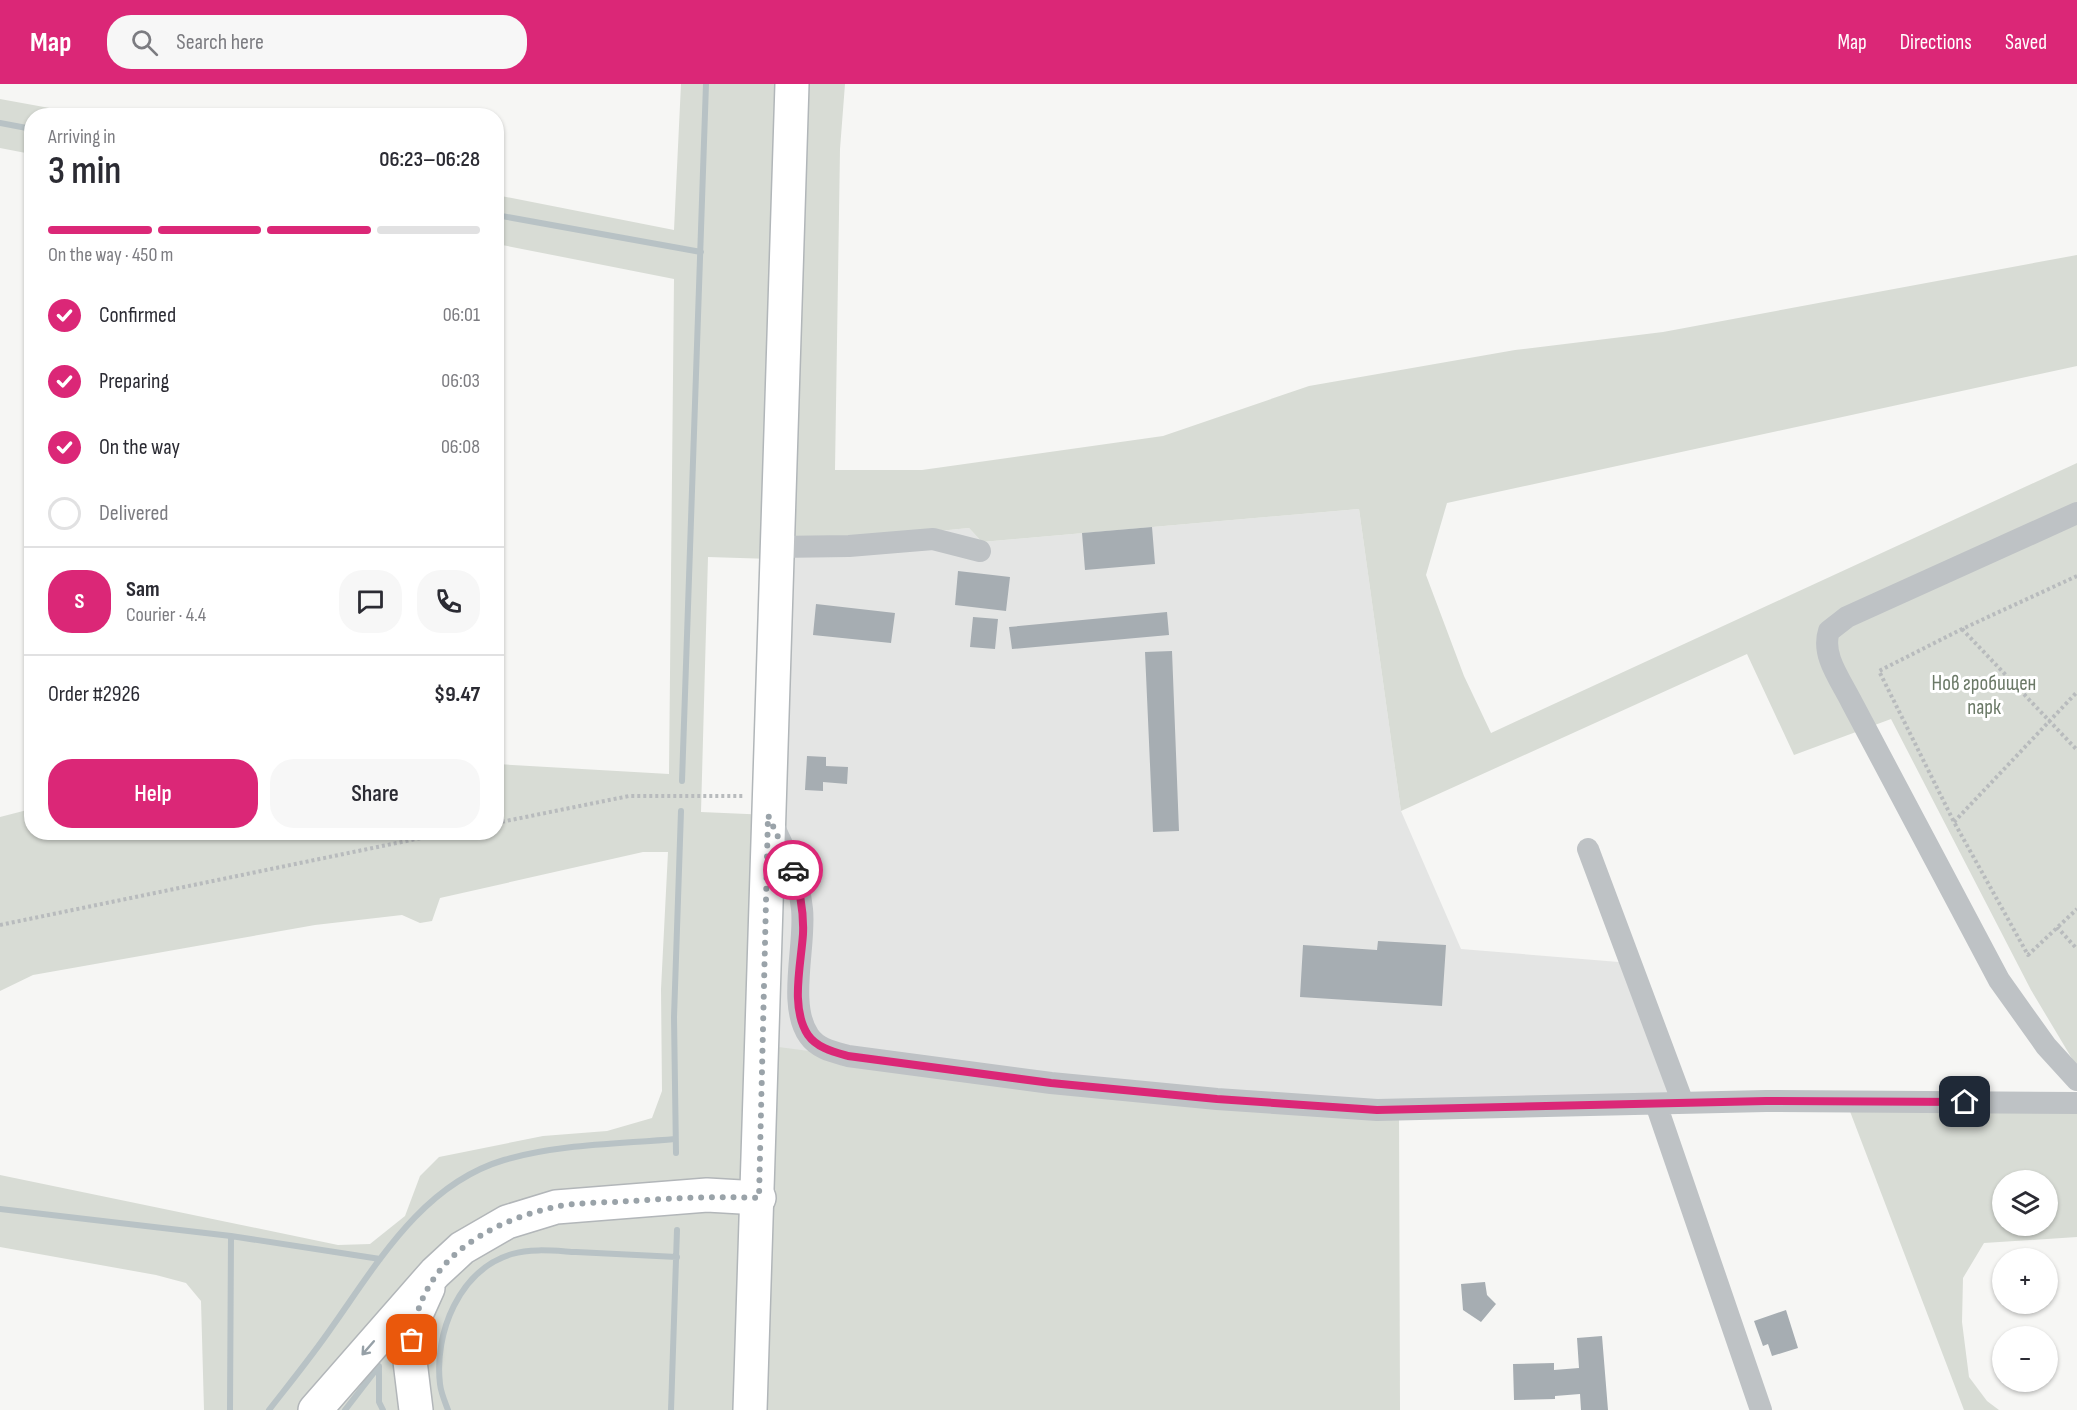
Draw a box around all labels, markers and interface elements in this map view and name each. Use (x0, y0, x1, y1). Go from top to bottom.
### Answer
search box (107, 15, 527, 69)
text: Map (30, 26, 71, 59)
icon: search (128, 26, 161, 59)
text: Search here (176, 29, 264, 56)
text: Map (1837, 30, 1867, 55)
text: Directions (1900, 30, 1972, 55)
text: Saved (2005, 30, 2047, 55)
text: Arriving in (48, 125, 116, 149)
text: 06:23–06:28 (379, 146, 480, 173)
text: 3 min (48, 148, 121, 195)
text: On the way · 450 m (48, 243, 173, 267)
icon: check (48, 299, 81, 332)
text: Confirmed (99, 302, 176, 329)
text: 06:01 (443, 303, 480, 327)
icon: check (48, 365, 81, 398)
text: Preparing (99, 368, 169, 395)
text: 06:03 (441, 369, 480, 393)
icon: check (48, 431, 81, 464)
text: On the way (99, 434, 180, 461)
text: 06:08 (441, 435, 480, 459)
text: Delivered (99, 500, 168, 527)
button: chat (339, 570, 402, 633)
button: phone (417, 570, 480, 633)
text: Sam (126, 576, 160, 603)
text: S (75, 588, 84, 615)
text: Courier · 4.4 (126, 603, 206, 627)
park label: Нов гробищен парк (1932, 671, 2036, 720)
text: Order #2926 (48, 681, 140, 708)
text: $9.47 (434, 681, 480, 708)
button: Help (48, 759, 258, 828)
button: Share (270, 759, 480, 828)
courier (763, 840, 823, 900)
icon: car (777, 854, 810, 887)
pin (1939, 1076, 1990, 1127)
icon: home (1948, 1085, 1981, 1118)
map controls (1992, 1170, 2058, 1392)
button: layers (1992, 1170, 2058, 1236)
button: + (1992, 1248, 2058, 1314)
pin (386, 1314, 437, 1365)
icon: bag (395, 1323, 428, 1356)
button: − (1992, 1326, 2058, 1392)
one-way arrow (361, 1340, 375, 1355)

